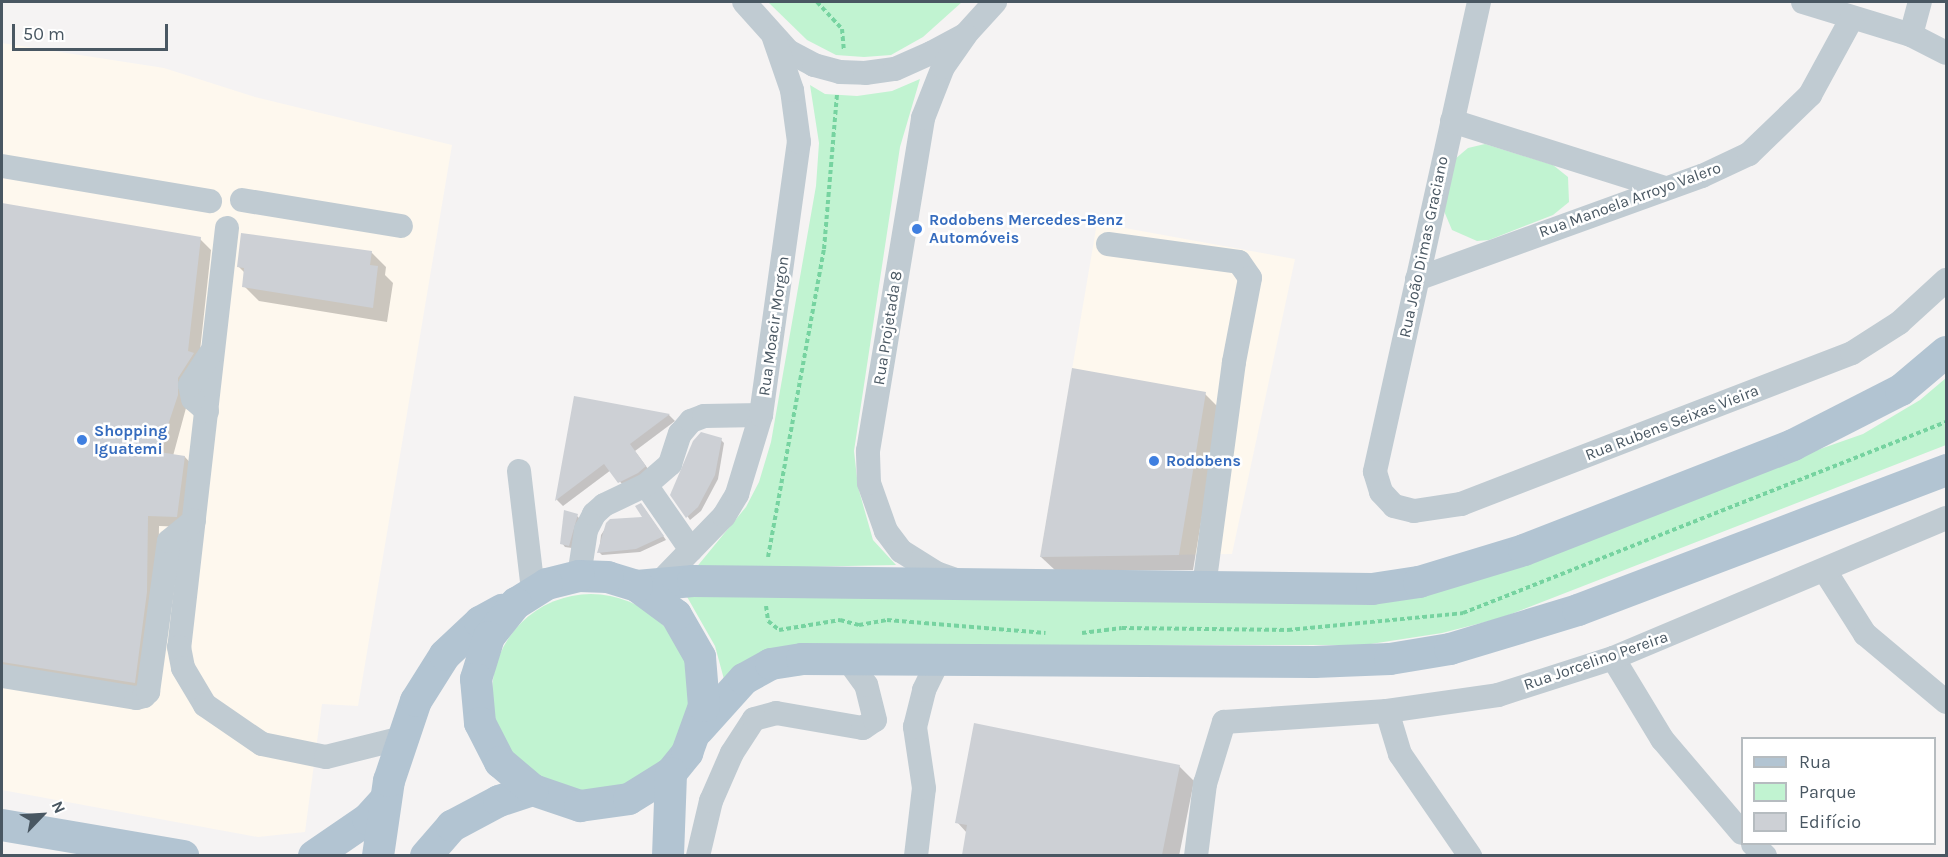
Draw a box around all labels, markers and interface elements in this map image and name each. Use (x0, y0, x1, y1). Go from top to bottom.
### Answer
scale bar (15, 12, 171, 50)
text: 50 m (23, 23, 65, 45)
street label: Rua João Dimas Graciano (1395, 154, 1453, 340)
street label: Rua Manoela Arroyo Valero (1536, 158, 1724, 242)
place label: Rodobens Mercedes-Benz Automóveis (929, 210, 1123, 248)
marker: Rodobens Mercedes-Benz Automóveis (910, 222, 924, 236)
street label: Rua Moacir Morgon (755, 255, 793, 397)
street label: Rua Projetada 8 (869, 269, 907, 387)
street label: Rua Rubens Seixas Vieira (1583, 381, 1761, 465)
place label: Shopping Iguatemi (94, 421, 167, 459)
marker: Shopping Iguatemi (75, 433, 89, 447)
place label: Rodobens (1166, 451, 1241, 471)
marker: Rodobens (1147, 454, 1161, 468)
street label: Rua Jorcelino Pereira (1521, 627, 1671, 695)
legend (1741, 737, 1936, 845)
text: Rua (1799, 751, 1831, 773)
text: Parque (1799, 781, 1856, 803)
north arrow (12, 785, 72, 845)
text: N (48, 798, 70, 816)
text: Edifício (1799, 811, 1861, 833)

